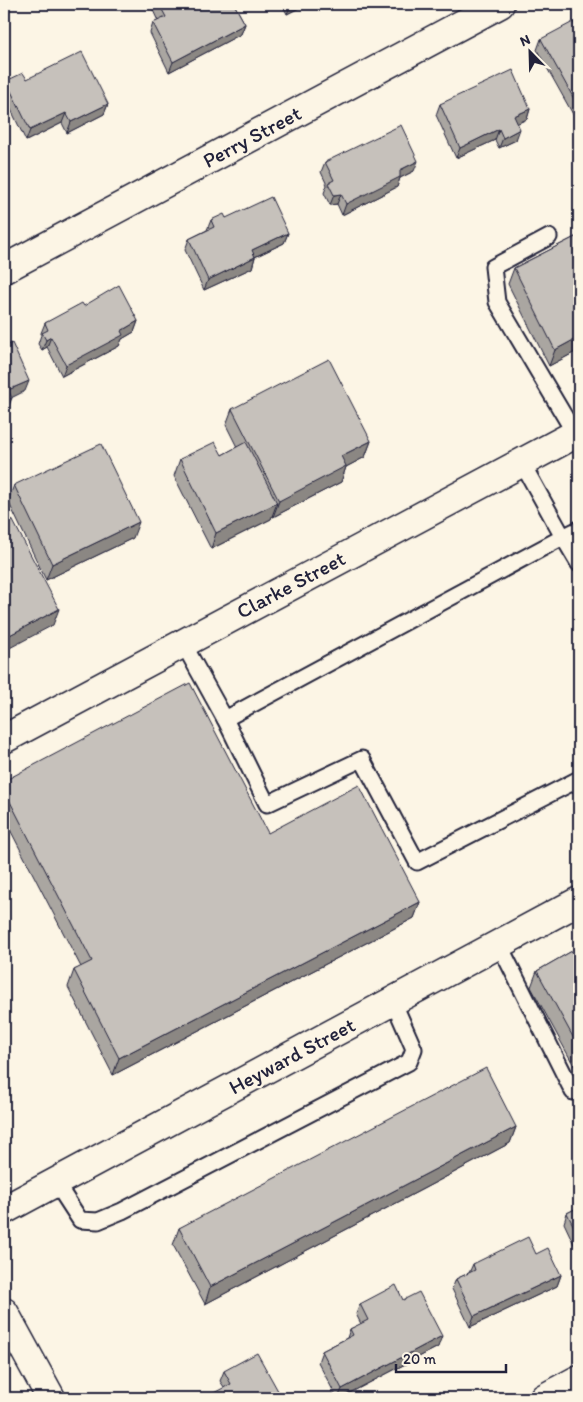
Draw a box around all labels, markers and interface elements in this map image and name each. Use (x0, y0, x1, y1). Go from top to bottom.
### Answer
north arrow (506, 28, 556, 78)
text: N (517, 31, 533, 50)
street label: Perry Street (198, 100, 305, 173)
street label: Clarke Street (232, 545, 349, 624)
street label: Heyward Street (224, 1012, 359, 1099)
scale bar (396, 1342, 506, 1374)
text: 20 m (403, 1350, 437, 1368)

